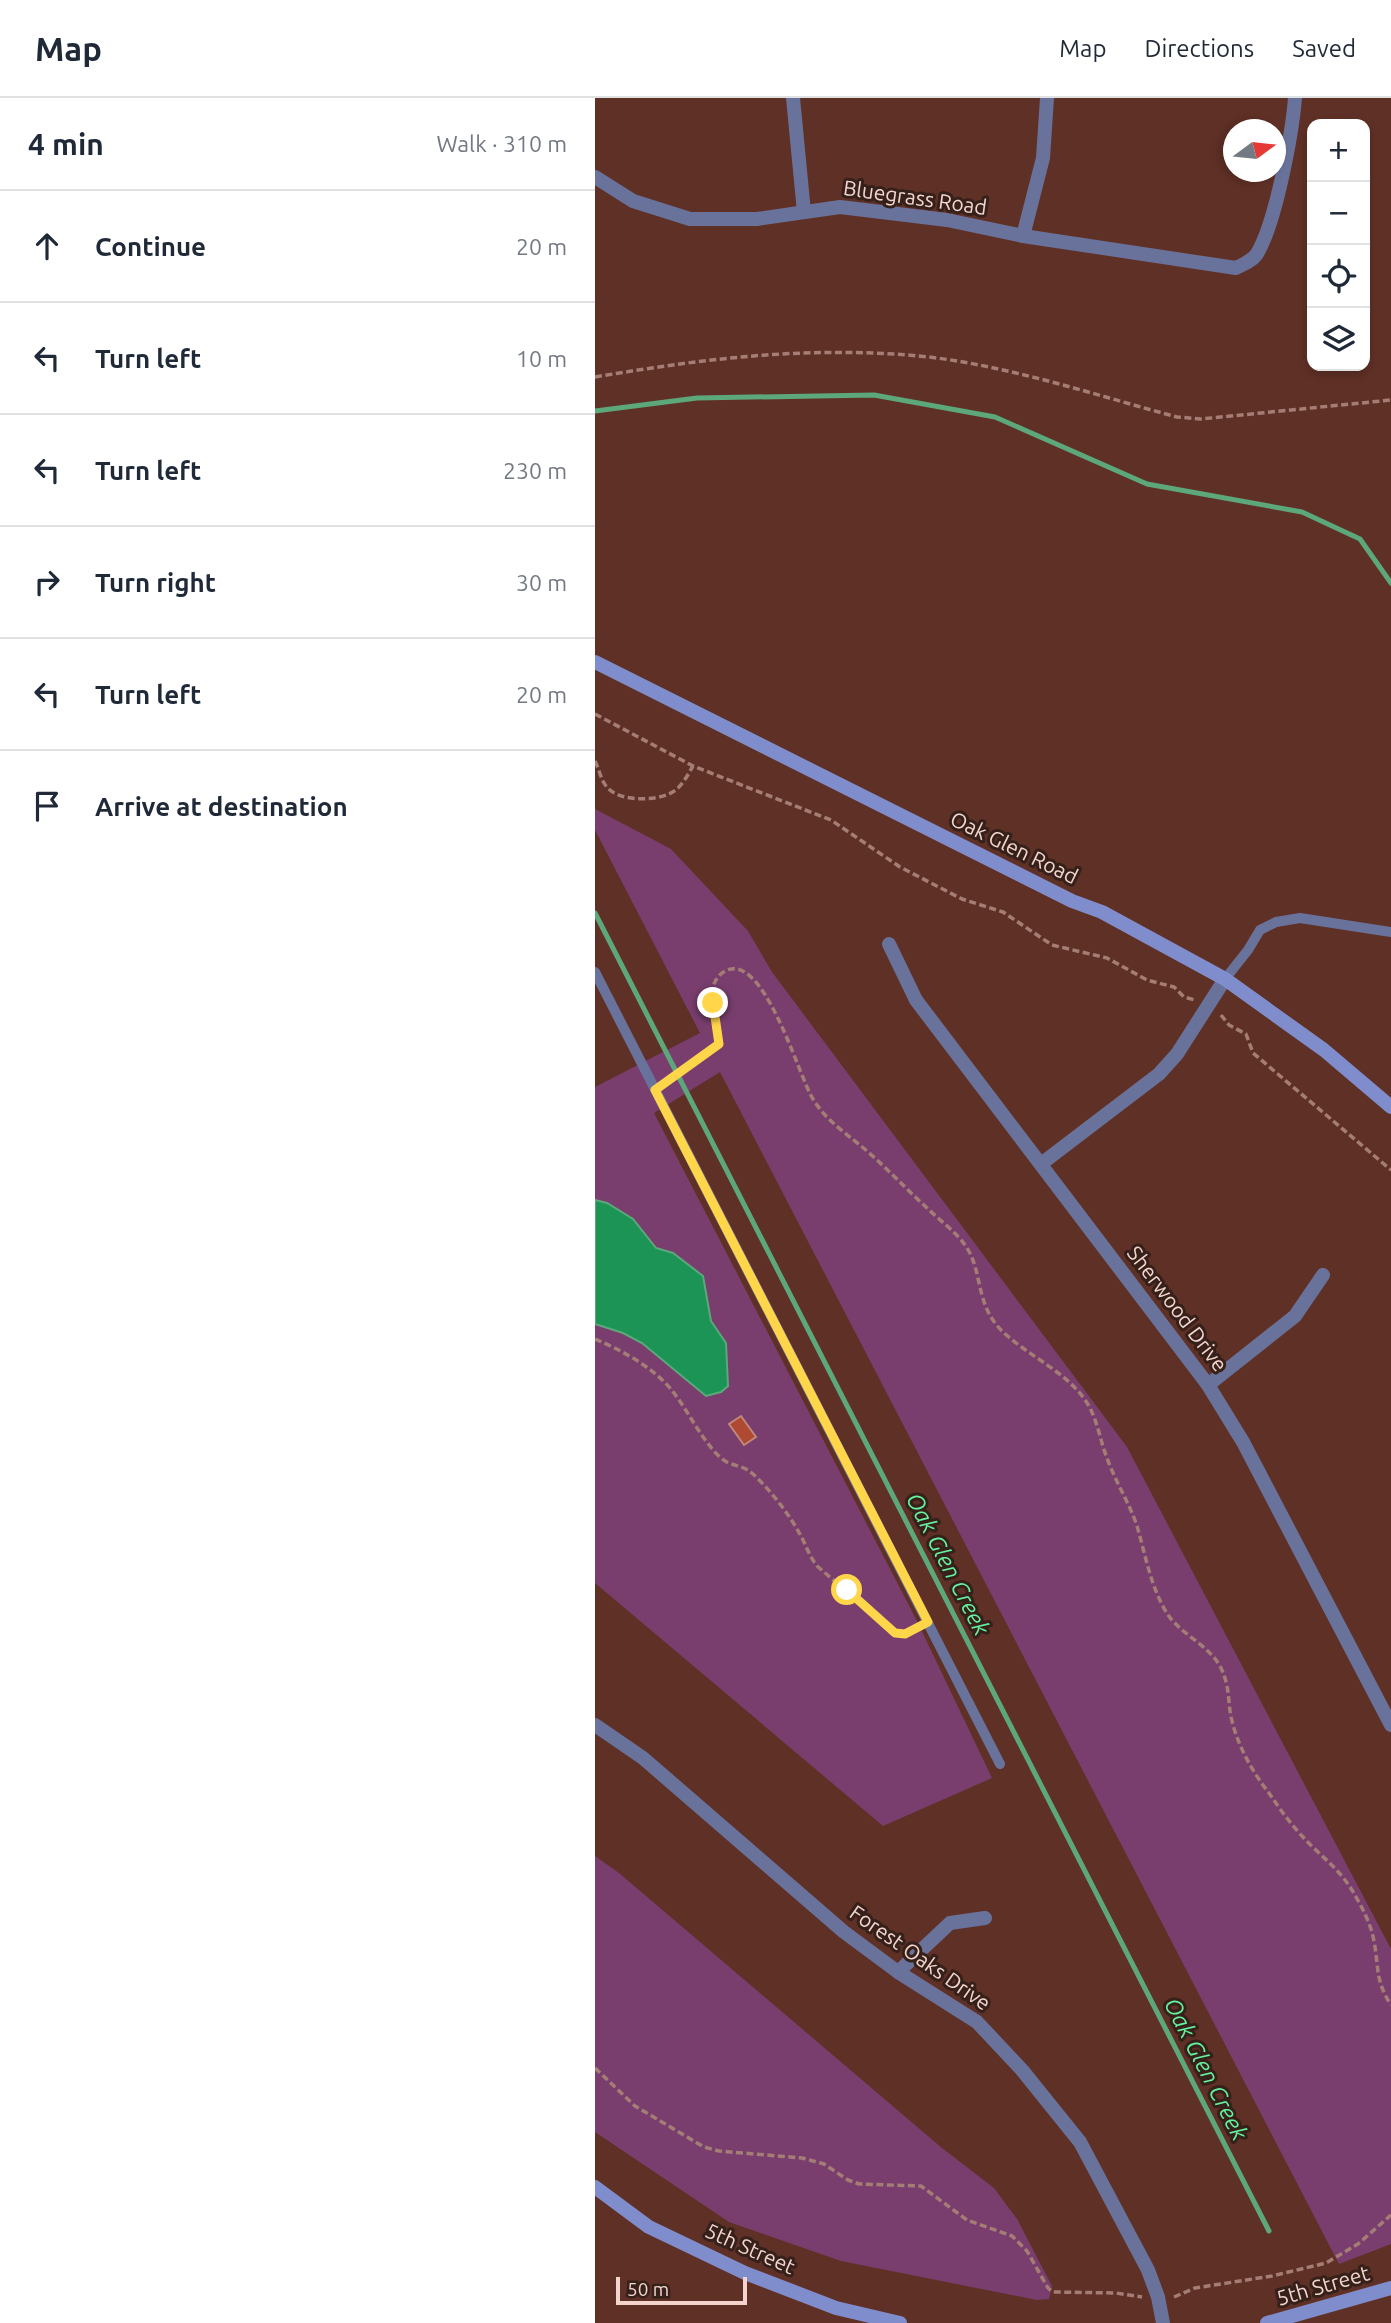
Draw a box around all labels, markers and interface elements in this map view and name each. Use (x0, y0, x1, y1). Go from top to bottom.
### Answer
text: Map (35, 30, 102, 67)
text: Map (1059, 35, 1106, 62)
text: Directions (1144, 35, 1254, 62)
text: Saved (1292, 35, 1356, 62)
north arrow (1223, 119, 1286, 182)
map controls (1307, 119, 1370, 371)
button: + (1307, 119, 1370, 182)
text: 4 min (28, 127, 104, 161)
text: Walk · 310 m (436, 131, 567, 156)
street label: Bluegrass Road (842, 175, 988, 219)
button: − (1307, 182, 1370, 245)
icon: ahead (28, 227, 66, 265)
text: Continue (95, 232, 206, 261)
text: 20 m (516, 234, 567, 259)
button: locate (1307, 245, 1370, 308)
button: layers (1307, 308, 1370, 371)
icon: left (28, 339, 66, 377)
text: Turn left (95, 344, 201, 373)
text: 10 m (516, 346, 567, 371)
icon: left (28, 451, 66, 489)
text: Turn left (95, 456, 201, 485)
text: 230 m (503, 458, 567, 483)
icon: right (28, 563, 66, 601)
text: Turn right (95, 568, 216, 597)
text: 30 m (516, 570, 567, 595)
icon: left (28, 675, 66, 713)
text: Turn left (95, 680, 201, 709)
text: 20 m (516, 682, 567, 707)
icon: arrive (28, 787, 66, 825)
text: Arrive at destination (95, 792, 348, 821)
street label: Oak Glen Road (947, 806, 1082, 888)
route end (697, 987, 728, 1018)
street label: Sherwood Drive (1123, 1241, 1233, 1376)
water label: Oak Glen Creek (902, 1488, 995, 1639)
route start (831, 1574, 862, 1605)
street label: Forest Oaks Drive (846, 1900, 996, 2015)
water label: Oak Glen Creek (1160, 1993, 1253, 2144)
street label: 5th Street (702, 2218, 799, 2278)
street label: 5th Street (1274, 2260, 1372, 2310)
scale bar (616, 2274, 747, 2306)
text: 50 m (627, 2278, 669, 2300)

